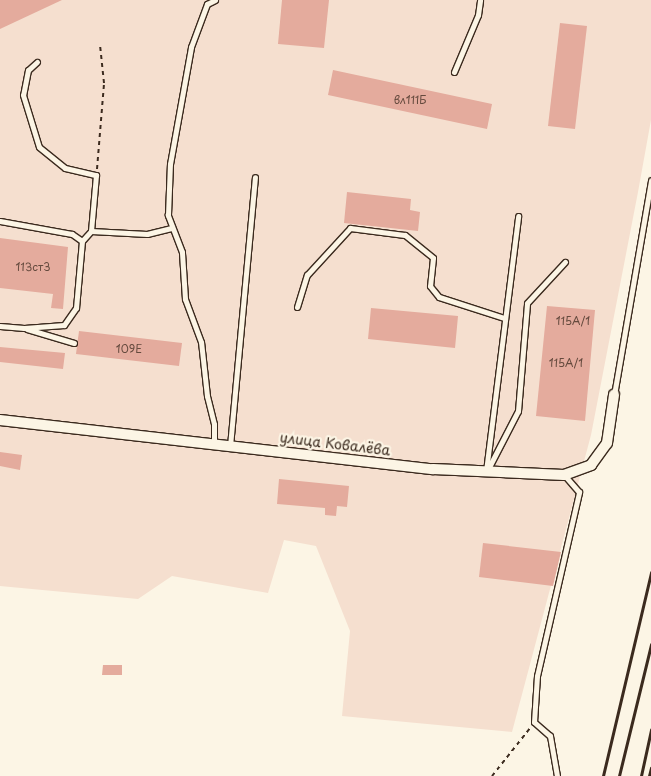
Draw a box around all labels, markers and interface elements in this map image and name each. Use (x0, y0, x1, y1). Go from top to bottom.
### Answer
house number: вл111Б (394, 93, 426, 107)
house number: 113ст3 (15, 260, 51, 274)
house number: 115А/1 (556, 314, 590, 328)
house number: 109Е (116, 342, 142, 356)
house number: 115А/1 (549, 356, 583, 370)
street label: улица Ковалёва (278, 429, 392, 459)

